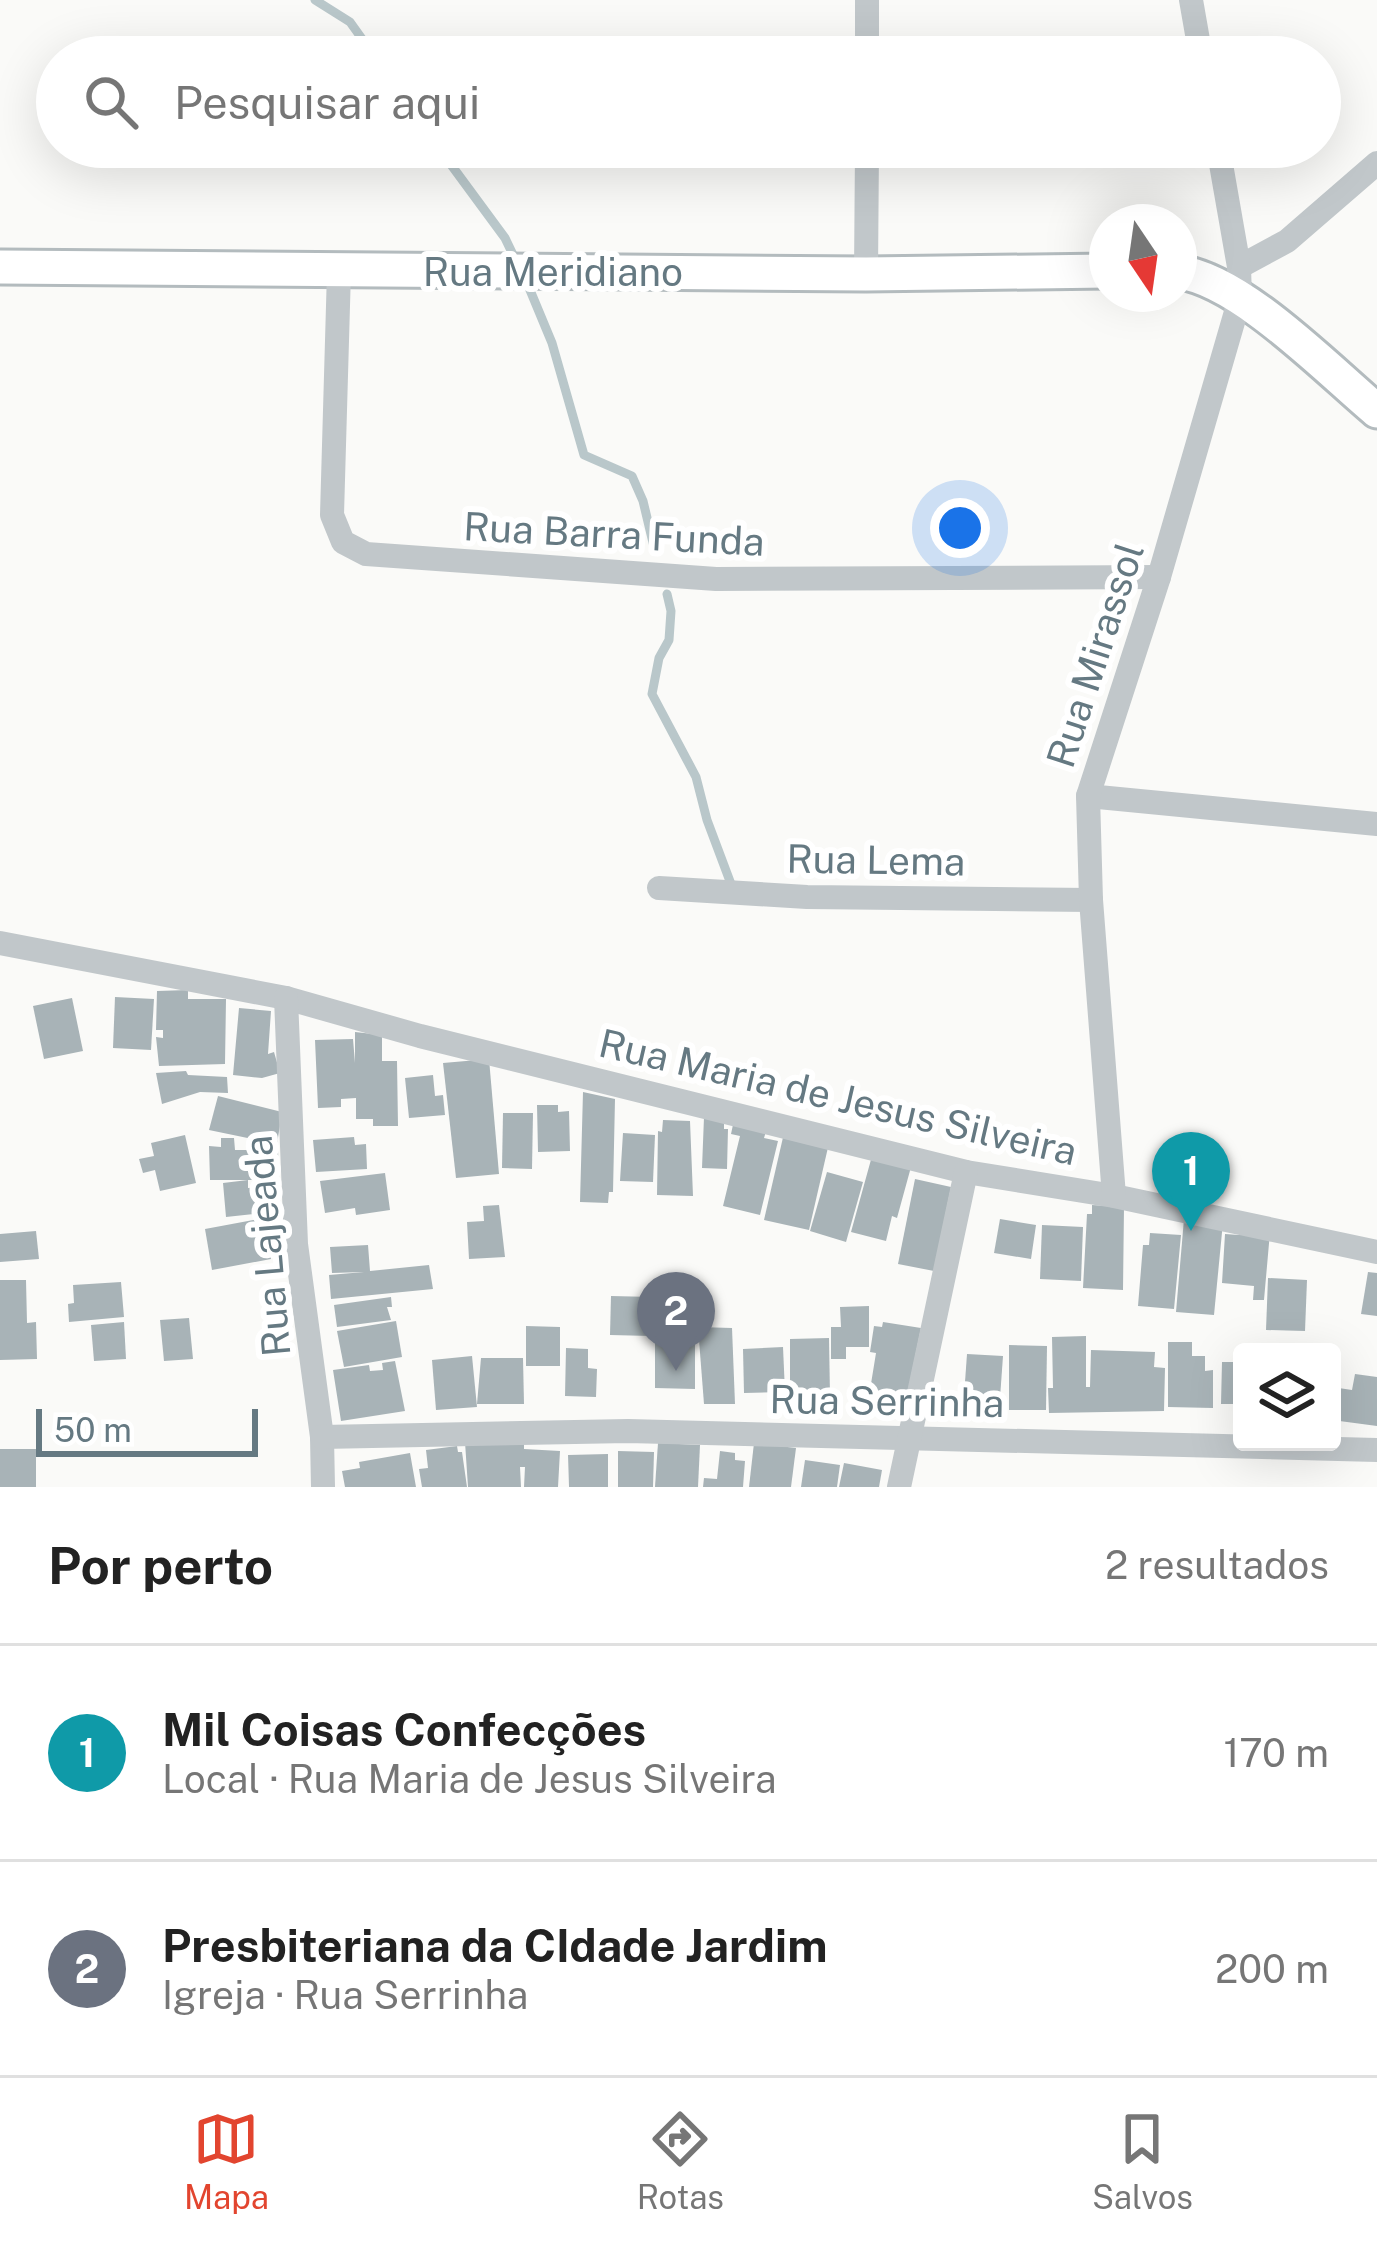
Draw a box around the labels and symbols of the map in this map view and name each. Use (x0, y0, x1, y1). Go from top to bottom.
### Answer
north arrow (1089, 204, 1197, 312)
street label: Rua Meridiano (423, 249, 683, 295)
your location (930, 498, 990, 558)
street label: Rua Barra Funda (462, 503, 766, 565)
street label: Rua Mirassol (1037, 537, 1153, 773)
street label: Rua Lema (786, 835, 966, 885)
street label: Rua Maria de Jesus Silveira (595, 1020, 1081, 1174)
pin: 1 (1152, 1132, 1230, 1231)
street label: Rua Lajeada (234, 1134, 300, 1358)
pin: 2 (637, 1272, 715, 1371)
street label: Rua Serrinha (769, 1376, 1005, 1426)
scale bar (36, 1403, 258, 1456)

